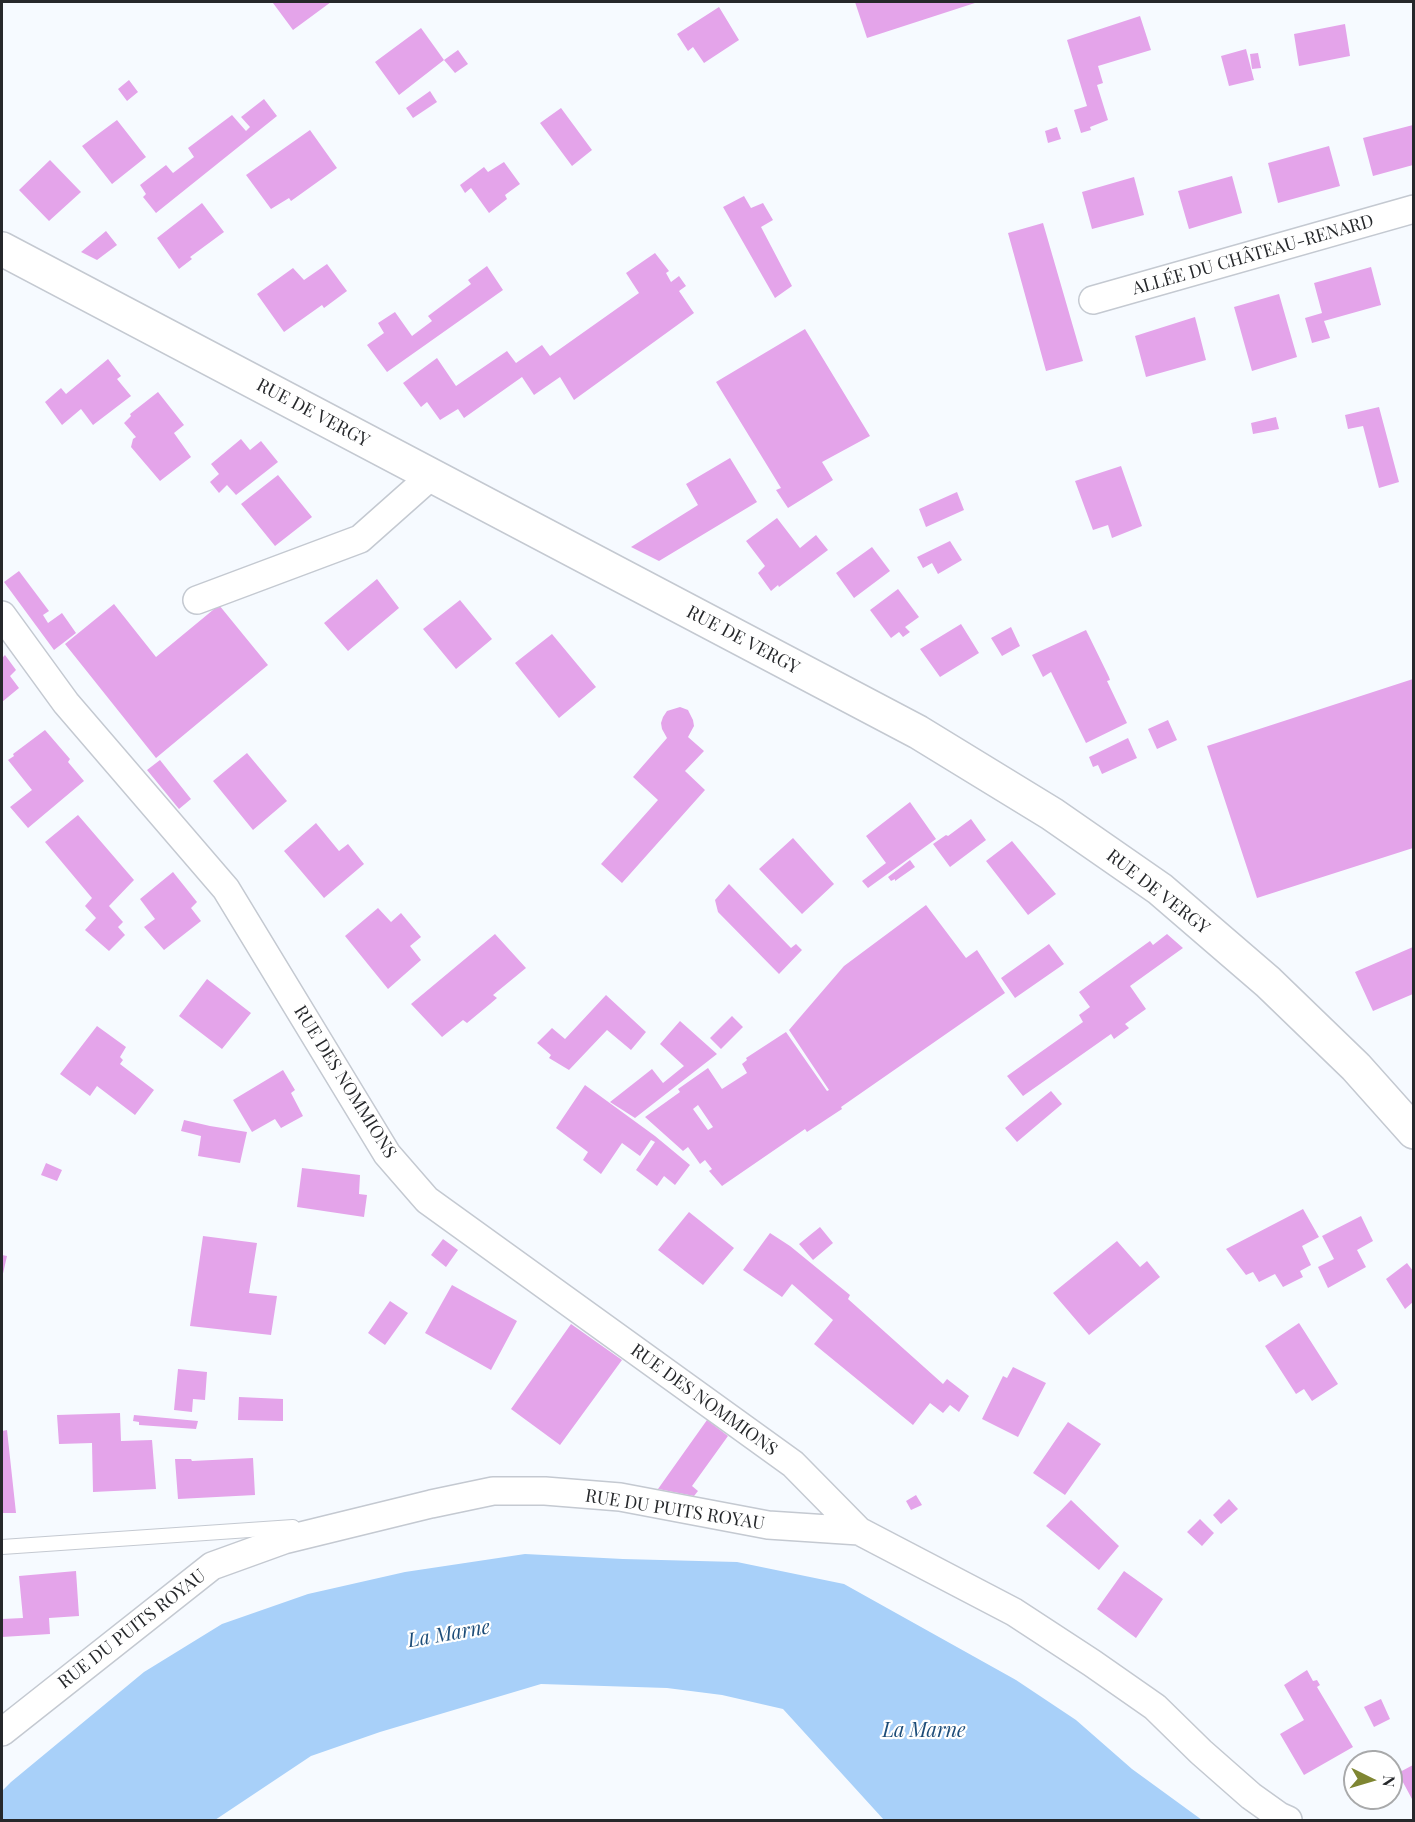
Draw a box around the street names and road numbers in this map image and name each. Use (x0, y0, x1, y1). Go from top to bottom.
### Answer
street label: ALLÉE DU CHÂTEAU-RENARD (1130, 210, 1376, 300)
street label: RUE DE VERGY (253, 374, 373, 452)
street label: RUE DE VERGY (683, 601, 803, 679)
street label: RUE DE VERGY (1102, 845, 1214, 939)
street label: RUE DES NOMMIONS (289, 1002, 401, 1162)
street label: RUE DES NOMMIONS (626, 1340, 782, 1460)
street label: RUE DU PUITS ROYAU (584, 1485, 766, 1535)
street label: RUE DU PUITS ROYAU (54, 1565, 210, 1693)

